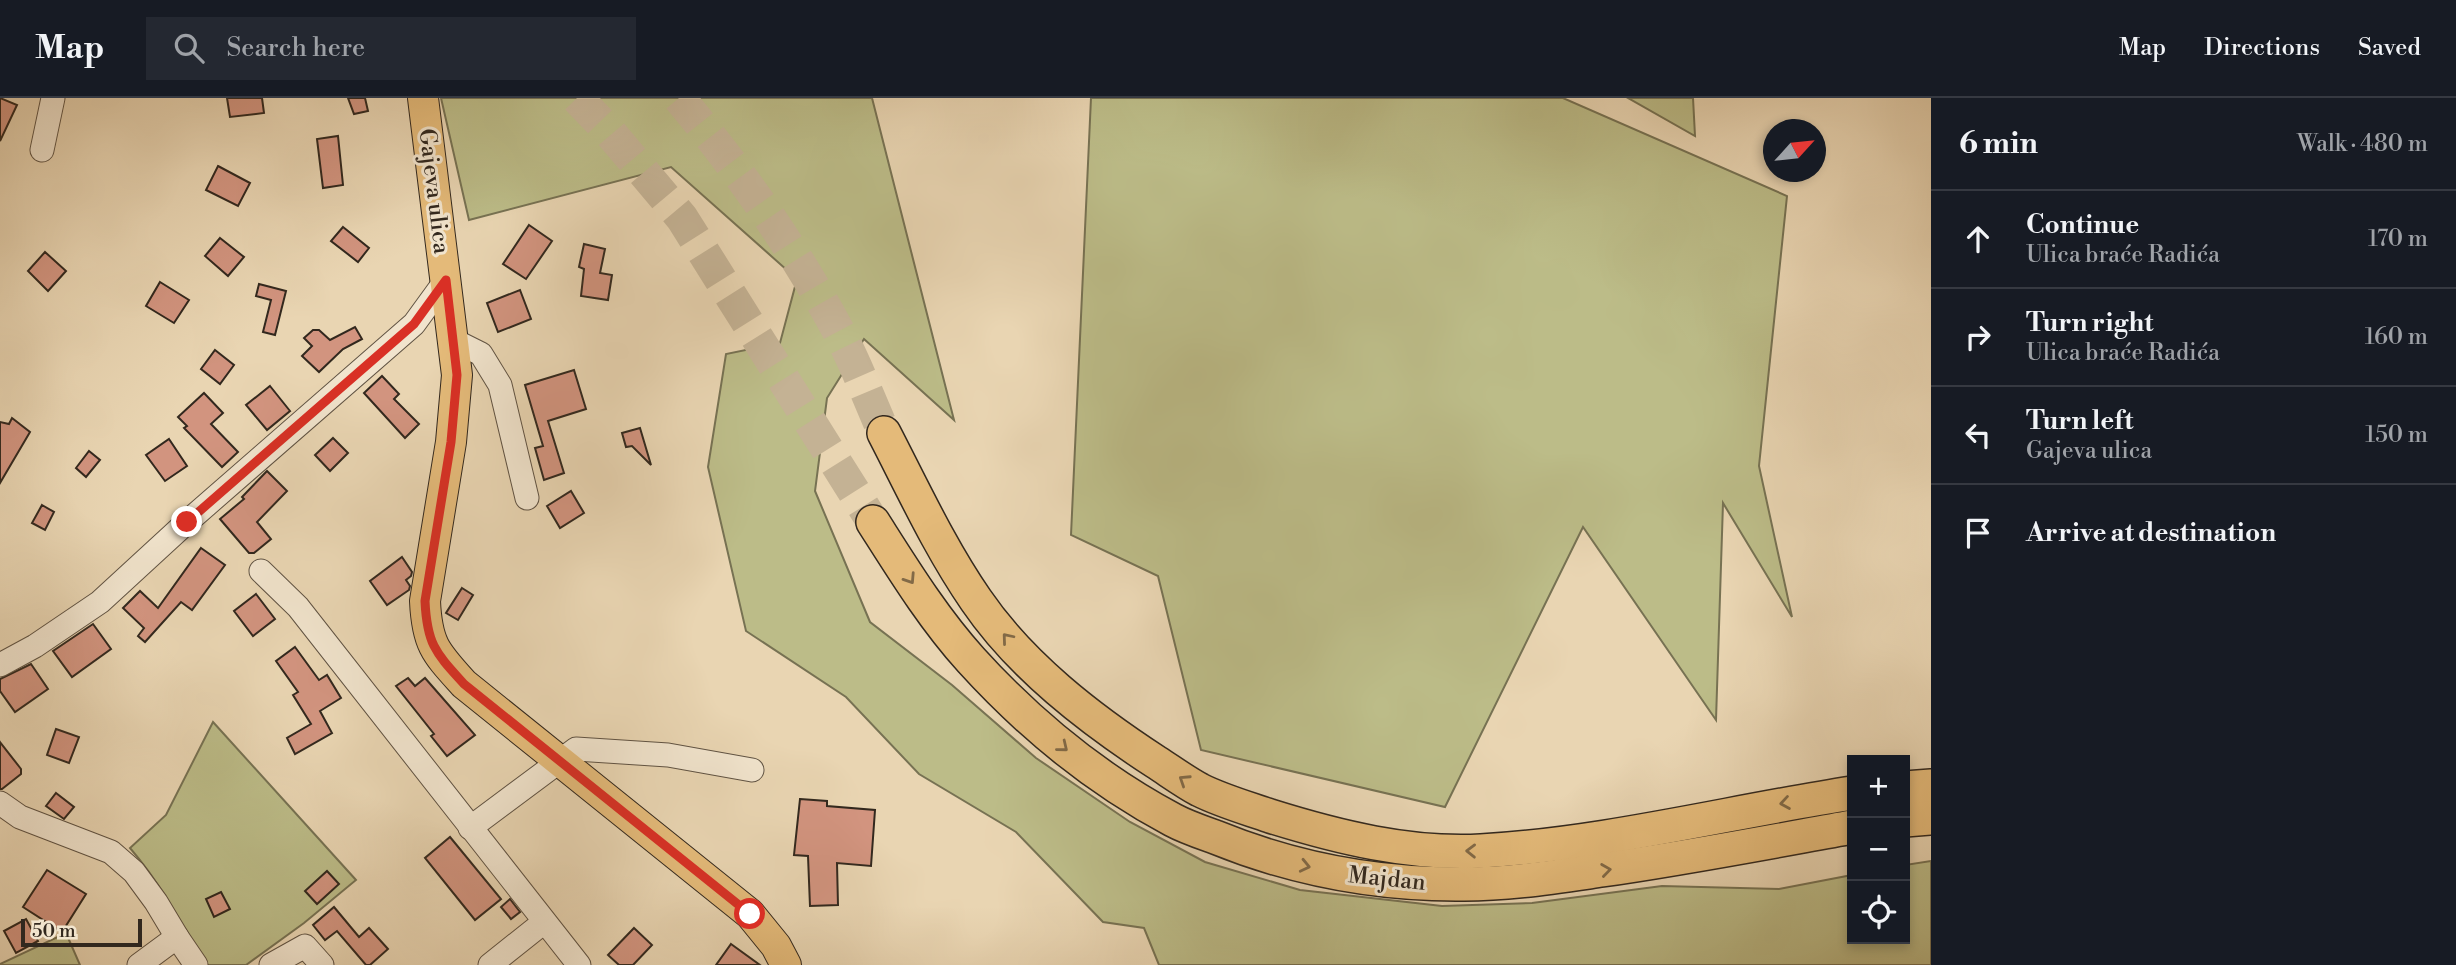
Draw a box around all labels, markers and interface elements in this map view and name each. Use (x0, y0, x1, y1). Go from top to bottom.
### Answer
search box (146, 17, 636, 80)
text: Map (35, 28, 104, 69)
icon: search (170, 29, 208, 67)
text: Search here (226, 32, 365, 64)
text: Map (2119, 33, 2166, 63)
text: Directions (2204, 33, 2320, 63)
text: Saved (2358, 33, 2421, 63)
north arrow (1763, 119, 1826, 182)
text: 6 min (1959, 125, 2038, 163)
street label: Gajeva ulica (412, 127, 456, 256)
text: Walk · 480 m (2297, 130, 2428, 158)
text: Continue (2026, 209, 2139, 241)
icon: ahead (1959, 220, 1997, 258)
text: 170 m (2368, 225, 2428, 253)
text: Ulica braće Radića (2026, 241, 2220, 269)
text: Turn right (2026, 307, 2154, 339)
icon: right (1959, 318, 1997, 356)
text: 160 m (2365, 323, 2428, 351)
text: Ulica braće Radića (2026, 339, 2220, 367)
text: Turn left (2026, 405, 2134, 437)
icon: left (1959, 416, 1997, 454)
text: 150 m (2365, 421, 2428, 449)
text: Gajeva ulica (2026, 437, 2152, 465)
route end (171, 506, 202, 537)
icon: arrive (1959, 514, 1997, 552)
text: Arrive at destination (2026, 517, 2276, 549)
one-way arrow (902, 572, 915, 585)
one-way arrow (1003, 633, 1015, 646)
one-way arrow (1055, 738, 1067, 751)
map controls (1847, 755, 1910, 944)
button: + (1847, 755, 1910, 818)
one-way arrow (1179, 775, 1192, 788)
one-way arrow (1779, 795, 1791, 810)
button: − (1847, 818, 1910, 881)
one-way arrow (1465, 843, 1475, 859)
one-way arrow (1299, 858, 1311, 872)
street label: Majdan (1347, 861, 1427, 897)
one-way arrow (1600, 862, 1612, 877)
button: locate (1847, 881, 1910, 944)
route start (734, 898, 765, 929)
scale bar (21, 916, 142, 948)
text: 50 m (32, 919, 76, 943)

